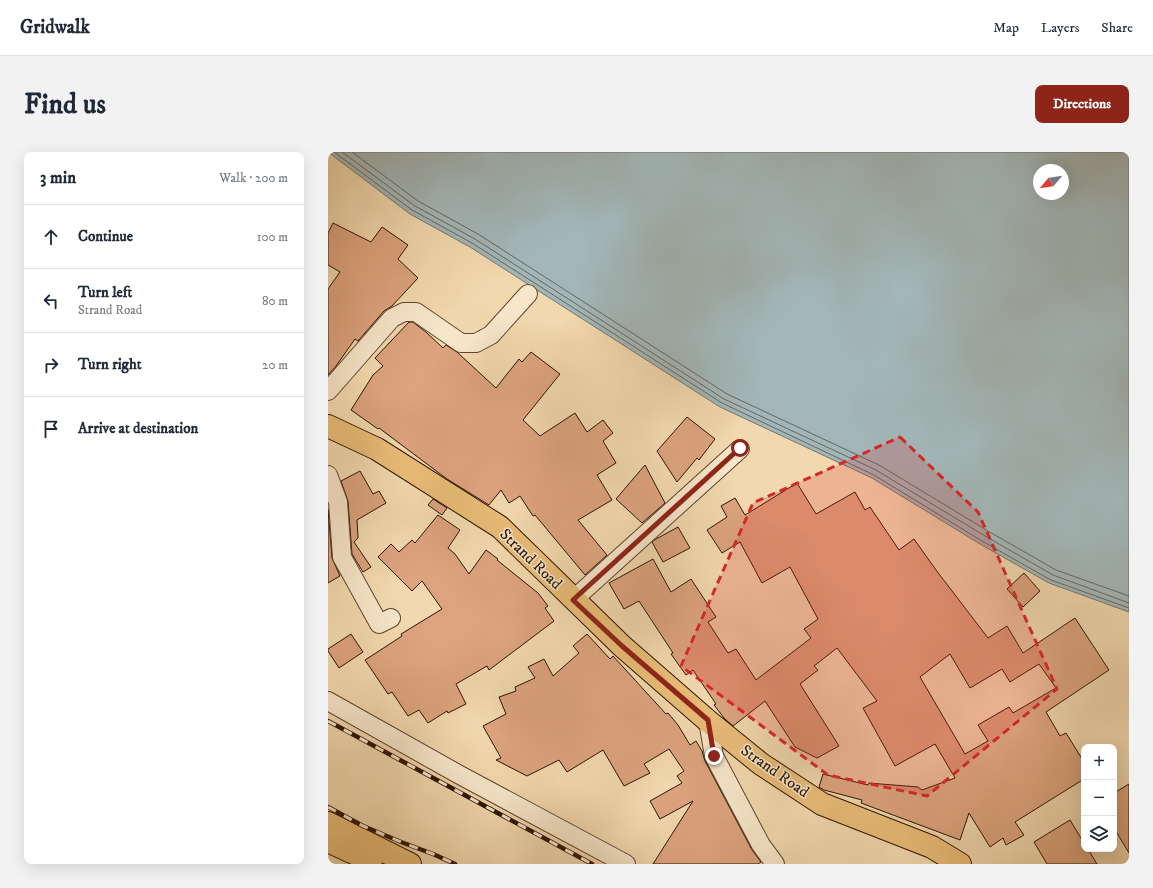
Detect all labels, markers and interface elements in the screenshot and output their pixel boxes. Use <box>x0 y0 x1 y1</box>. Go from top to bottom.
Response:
text: Gridwalk <box>20 16 90 39</box>
text: Map <box>993 19 1019 37</box>
text: Layers <box>1041 19 1079 37</box>
text: Share <box>1101 19 1133 37</box>
button: Directions <box>1035 85 1129 123</box>
text: Find us <box>24 87 106 122</box>
north arrow <box>1033 164 1069 200</box>
text: 3 min <box>40 167 76 189</box>
text: Walk · 200 m <box>219 170 288 186</box>
icon: ahead <box>40 226 62 248</box>
text: Continue <box>78 227 133 246</box>
text: 100 m <box>257 229 288 245</box>
text: Turn left <box>78 283 132 302</box>
icon: left <box>40 290 62 312</box>
text: 80 m <box>262 293 288 309</box>
text: Strand Road <box>78 302 142 318</box>
icon: right <box>40 354 62 376</box>
text: Turn right <box>78 355 141 374</box>
text: 20 m <box>262 357 288 373</box>
icon: arrive <box>40 418 62 440</box>
text: Arrive at destination <box>78 419 198 438</box>
route start <box>731 439 749 457</box>
street label: Strand Road <box>496 524 566 594</box>
street label: Strand Road <box>737 740 813 802</box>
map controls <box>1081 744 1117 852</box>
button: + <box>1081 744 1117 780</box>
route end <box>705 747 723 765</box>
button: − <box>1081 780 1117 816</box>
button: layers <box>1081 816 1117 852</box>

